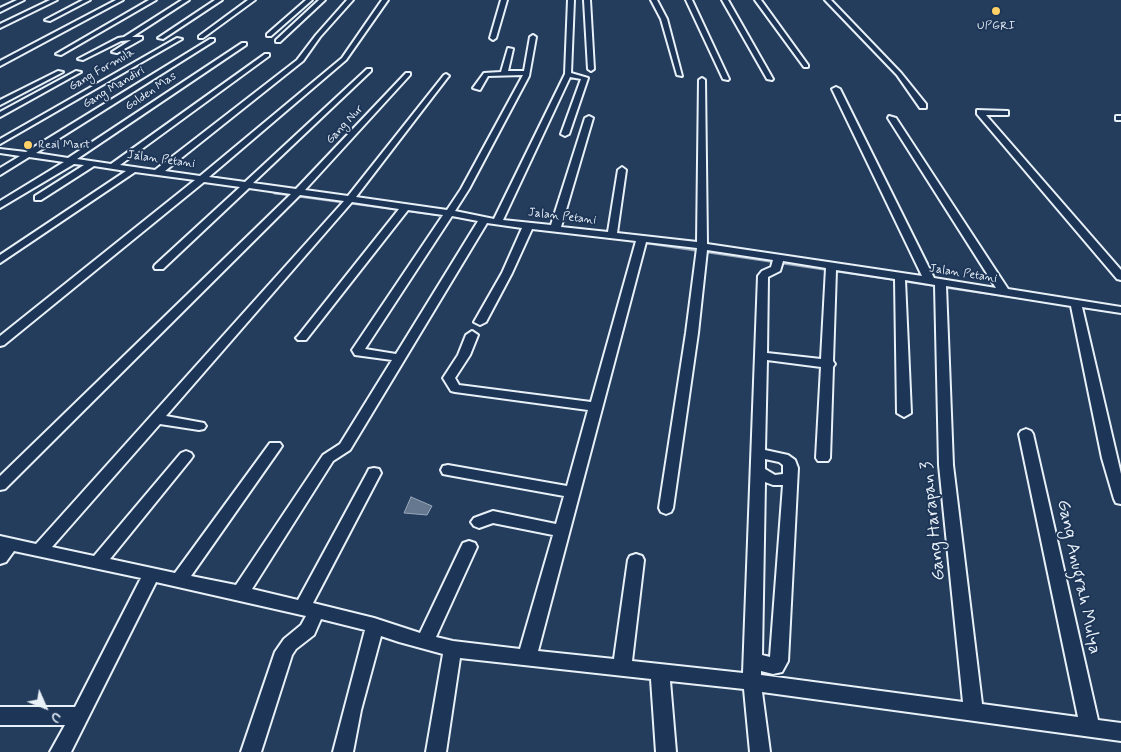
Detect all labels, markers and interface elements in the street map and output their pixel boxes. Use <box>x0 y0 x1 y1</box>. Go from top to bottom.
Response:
marker: UPGRI <box>990 5 1002 17</box>
place label: UPGRI <box>977 19 1015 33</box>
street label: Gang Formula <box>67 45 137 95</box>
street label: Gang Mandiri <box>80 64 148 112</box>
street label: Golden Mas <box>123 70 179 114</box>
street label: Gang Nur <box>323 102 367 148</box>
place label: Real Mart <box>38 138 90 152</box>
marker: Real Mart <box>22 139 34 151</box>
street label: Jalan Petani <box>126 148 196 172</box>
street label: Jalan Petani <box>527 206 597 228</box>
street label: Jalan Petani <box>928 262 998 286</box>
street label: Gang Harapan 3 <box>917 460 951 582</box>
street label: Gang Anugrah Mulya <box>1051 498 1105 656</box>
north arrow <box>20 682 70 732</box>
text: U <box>46 708 65 727</box>

